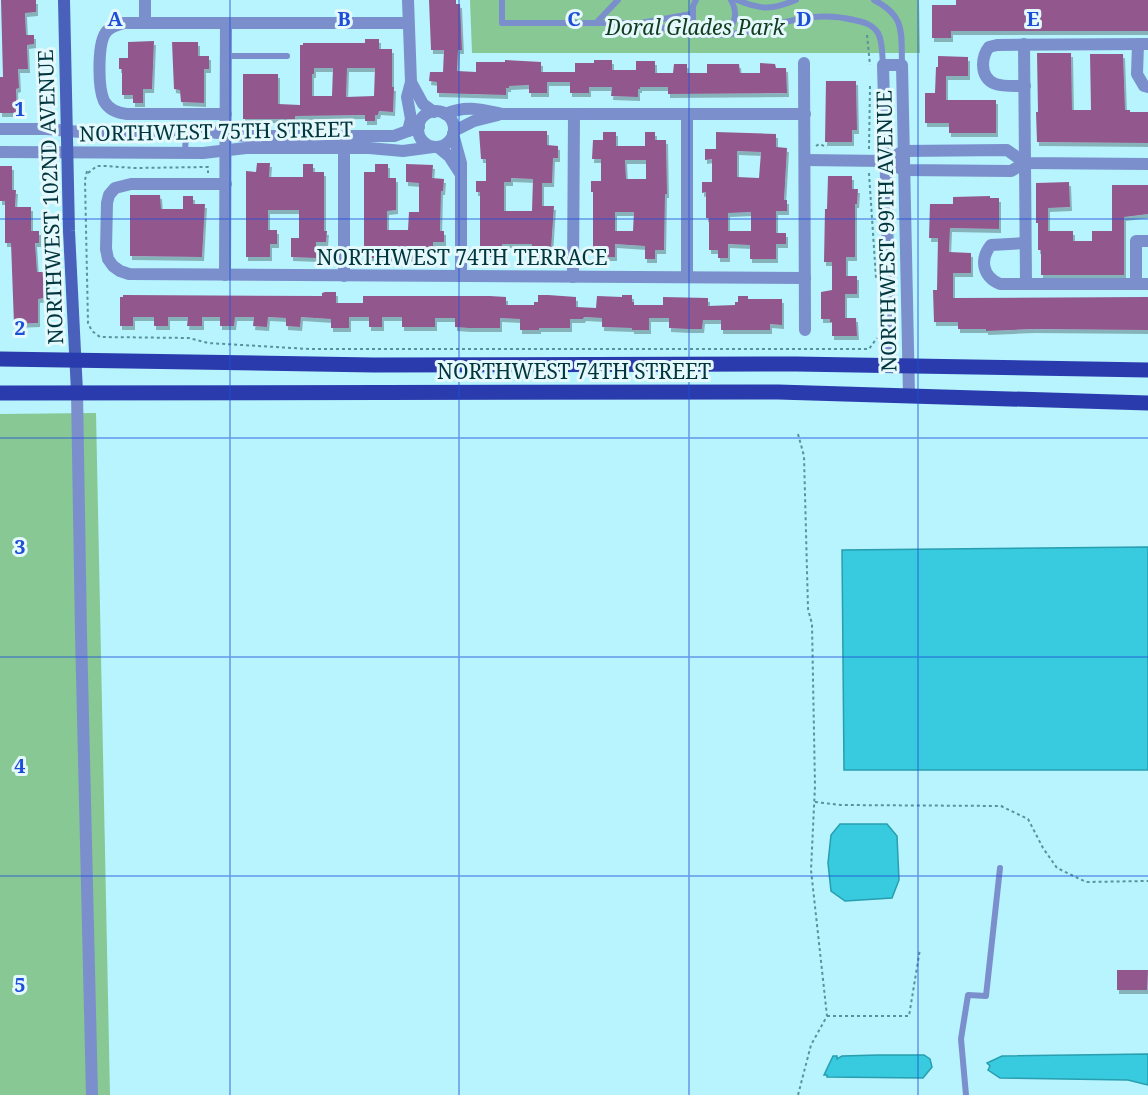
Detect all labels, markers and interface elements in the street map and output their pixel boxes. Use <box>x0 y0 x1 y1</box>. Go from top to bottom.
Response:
text: A <box>107 5 123 32</box>
text: B <box>337 5 351 32</box>
text: C <box>567 5 581 32</box>
text: D <box>796 5 812 32</box>
text: E <box>1026 5 1040 32</box>
park label: Doral Glades Park <box>605 13 785 41</box>
street label: NORTHWEST 102ND AVENUE <box>31 49 69 345</box>
street label: NORTHWEST 99TH AVENUE <box>870 90 902 372</box>
text: 1 <box>14 95 26 122</box>
street label: NORTHWEST 75TH STREET <box>79 115 353 147</box>
street label: NORTHWEST 74TH TERRACE <box>316 243 608 271</box>
text: 2 <box>14 314 26 341</box>
street label: NORTHWEST 74TH STREET <box>437 357 711 385</box>
text: 3 <box>14 533 26 560</box>
text: 4 <box>14 752 26 779</box>
text: 5 <box>14 971 26 998</box>

